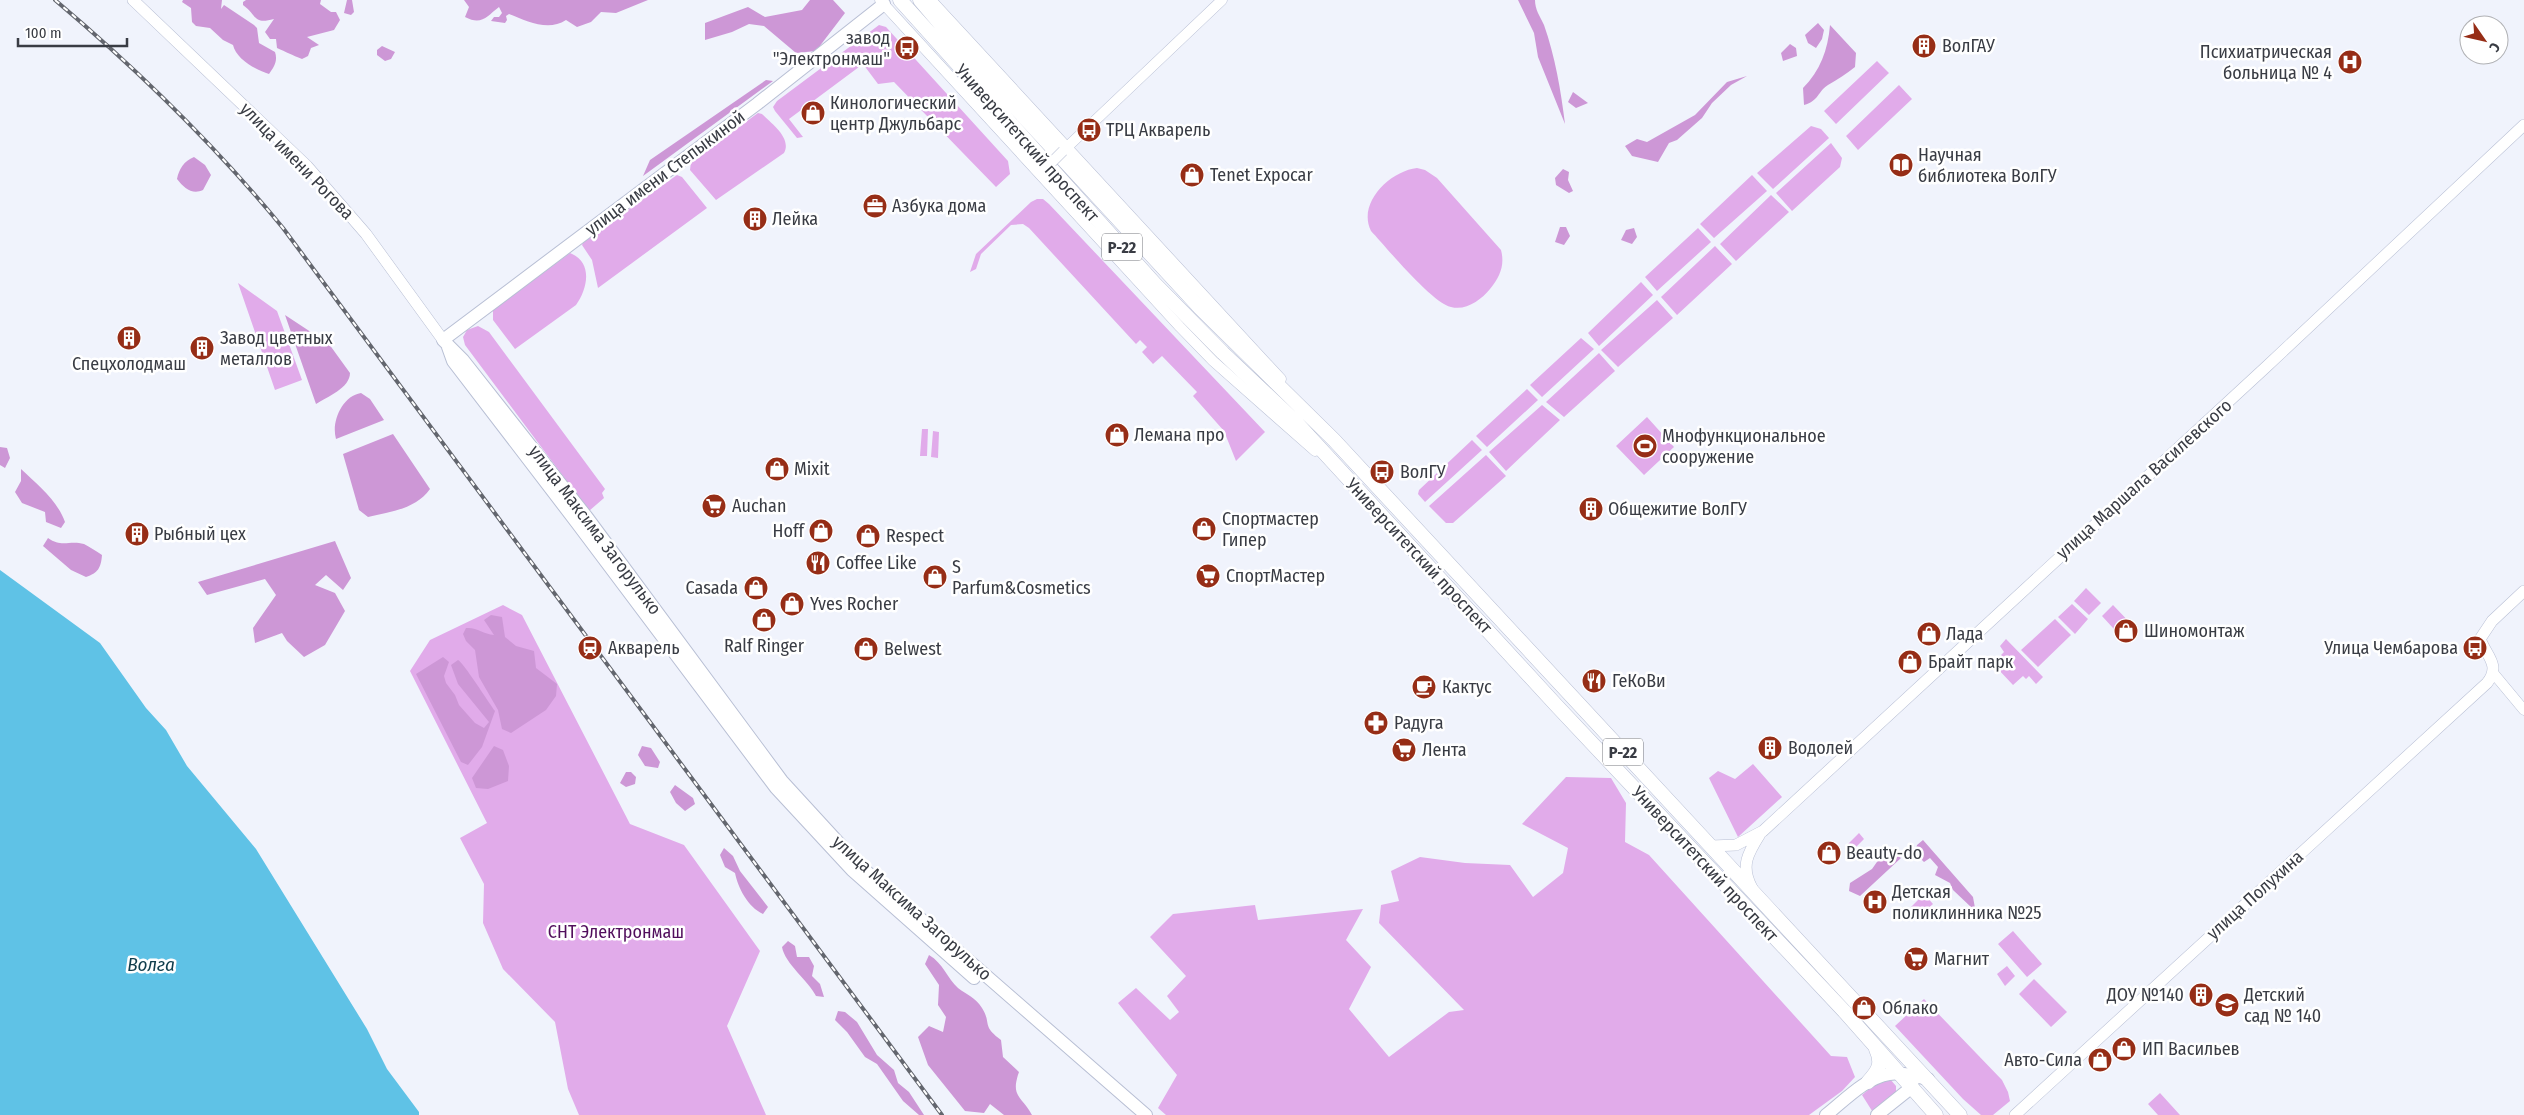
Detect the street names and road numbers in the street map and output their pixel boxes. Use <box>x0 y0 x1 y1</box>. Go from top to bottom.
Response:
street label: Университетский проспект <box>950 59 1104 227</box>
street label: улица имени Рогова <box>235 98 359 224</box>
street label: улица имени Степыкиной <box>581 106 749 240</box>
road number: Р-22 <box>1102 233 1142 260</box>
street label: улица Маршала Василевского <box>2052 394 2236 564</box>
street label: улица Максима Загорулько <box>524 441 666 619</box>
street label: Университетский проспект <box>1340 473 1497 639</box>
road number: Р-22 <box>1603 739 1643 766</box>
street label: Университетский проспект <box>1626 781 1783 947</box>
street label: улица Максима Загорулько <box>828 831 996 985</box>
street label: улица Полухина <box>2202 846 2308 944</box>

